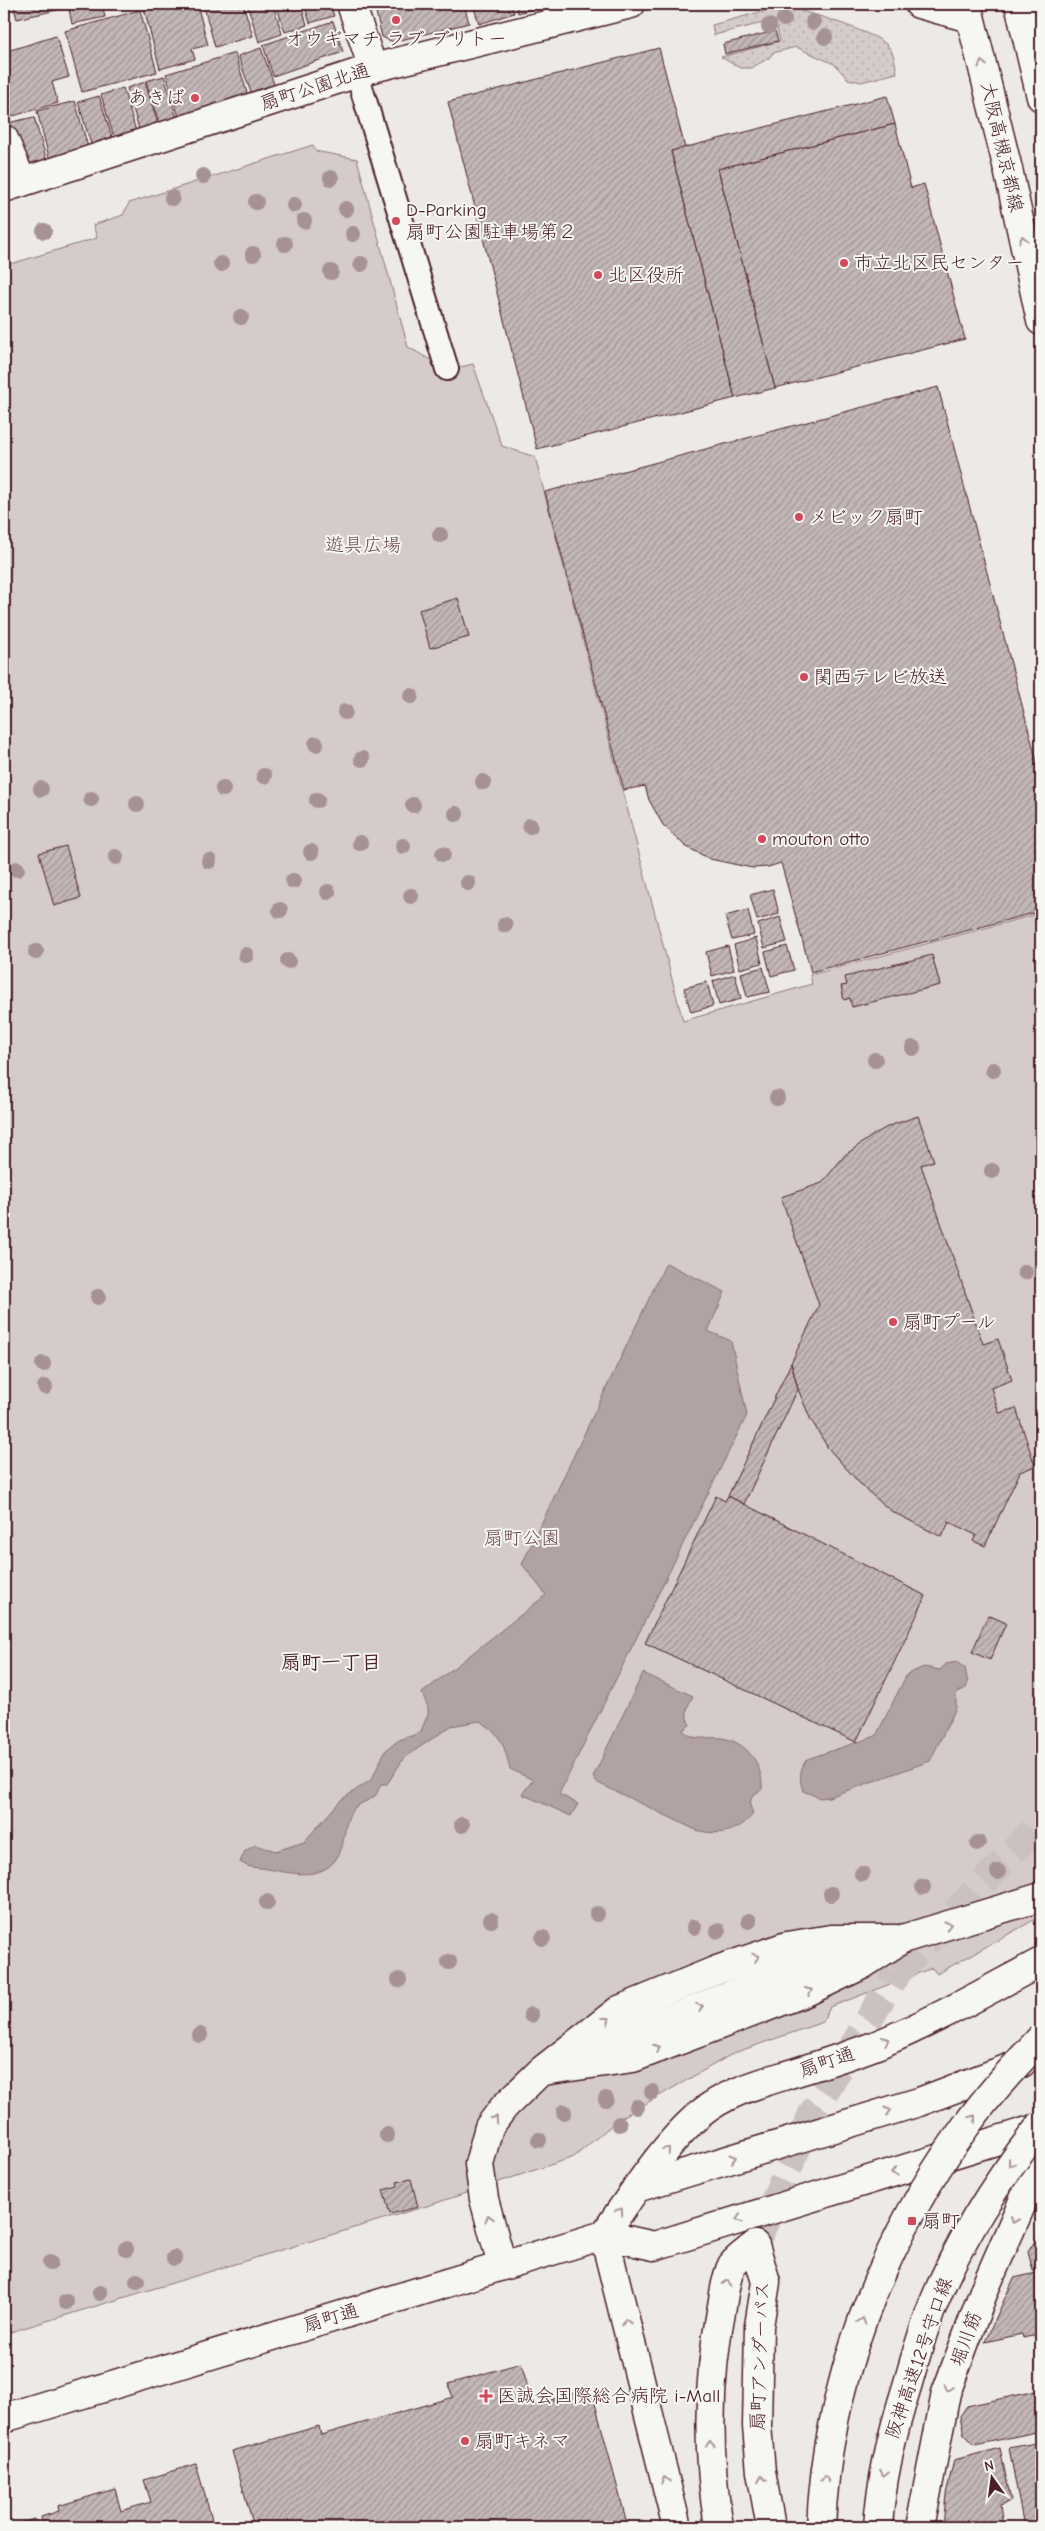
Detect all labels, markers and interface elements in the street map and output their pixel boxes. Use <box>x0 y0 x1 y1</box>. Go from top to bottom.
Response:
marker: オウギマチ ラブ ブリトー <box>390 14 402 26</box>
place label: オウギマチ ラブ ブリトー <box>285 28 507 50</box>
street label: 扇町公園北通 <box>257 59 373 115</box>
one-way arrow <box>977 60 988 69</box>
street label: 大阪高槻京都線 <box>976 80 1028 214</box>
place label: あきば <box>128 87 185 109</box>
marker: あきば <box>189 92 201 104</box>
place label: D-Parking 扇町公園駐車場第２ <box>406 199 577 243</box>
marker: D-Parking 扇町公園駐車場第２ <box>390 215 402 227</box>
one-way arrow <box>1018 235 1029 244</box>
place label: 市立北区民センター <box>854 252 1024 274</box>
marker: 市立北区民センター <box>838 257 850 269</box>
place label: 北区役所 <box>608 264 684 286</box>
marker: 北区役所 <box>592 269 604 281</box>
place label: メビック扇町 <box>809 506 923 528</box>
marker: メビック扇町 <box>793 511 805 523</box>
park label: 遊具広場 <box>325 534 401 556</box>
place label: 関西テレビ放送 <box>814 666 947 688</box>
marker: 関西テレビ放送 <box>798 671 810 683</box>
place label: mouton otto <box>772 828 870 850</box>
marker: mouton otto <box>756 833 768 845</box>
place label: 扇町プール <box>903 1311 996 1333</box>
marker: 扇町プール <box>887 1316 899 1328</box>
park label: 扇町公園 <box>484 1527 560 1549</box>
district label: 扇町一丁目 <box>281 1651 381 1674</box>
one-way arrow <box>944 1921 952 1931</box>
one-way arrow <box>752 1953 760 1963</box>
one-way arrow <box>804 1986 813 1997</box>
one-way arrow <box>695 2002 704 2013</box>
one-way arrow <box>601 2017 610 2025</box>
one-way arrow <box>881 2036 890 2047</box>
street label: 扇町通 <box>796 2042 858 2082</box>
one-way arrow <box>652 2044 661 2055</box>
one-way arrow <box>884 2107 892 2117</box>
one-way arrow <box>967 2114 976 2123</box>
one-way arrow <box>489 2115 498 2124</box>
one-way arrow <box>661 2147 670 2156</box>
one-way arrow <box>728 2154 737 2164</box>
one-way arrow <box>1008 2157 1017 2167</box>
one-way arrow <box>890 2166 899 2176</box>
one-way arrow <box>614 2208 623 2217</box>
place label: 扇町 <box>922 2210 960 2232</box>
one-way arrow <box>484 2214 495 2223</box>
one-way arrow <box>735 2214 743 2224</box>
marker: 扇町 <box>906 2215 918 2227</box>
one-way arrow <box>1010 2215 1021 2224</box>
street label: 阪神高速12号守口線 <box>881 2274 957 2442</box>
one-way arrow <box>721 2279 732 2288</box>
street label: 扇町アンダーパス <box>746 2281 774 2431</box>
street label: 扇町通 <box>301 2299 361 2337</box>
street label: 堀川筋 <box>946 2308 986 2370</box>
one-way arrow <box>856 2317 866 2325</box>
one-way arrow <box>621 2318 632 2327</box>
one-way arrow <box>944 2383 954 2391</box>
place label: 医誠会国際総合病院 i-Mall <box>497 2385 720 2407</box>
marker: 医誠会国際総合病院 i-Mall <box>479 2389 493 2403</box>
place label: 扇町キネマ <box>475 2430 570 2452</box>
marker: 扇町キネマ <box>459 2435 471 2447</box>
one-way arrow <box>705 2440 715 2448</box>
north arrow <box>968 2454 1018 2504</box>
text: N <box>982 2457 995 2475</box>
one-way arrow <box>880 2469 890 2478</box>
one-way arrow <box>819 2474 830 2482</box>
one-way arrow <box>660 2475 671 2484</box>
one-way arrow <box>758 2475 768 2484</box>

